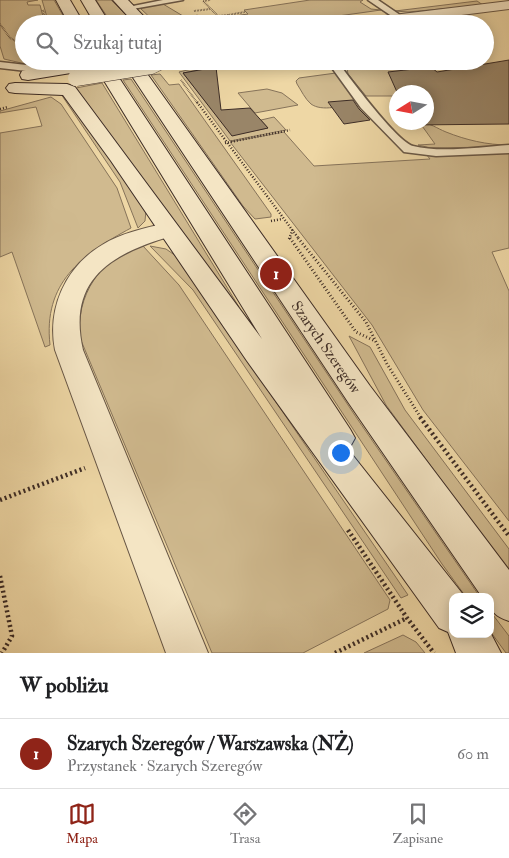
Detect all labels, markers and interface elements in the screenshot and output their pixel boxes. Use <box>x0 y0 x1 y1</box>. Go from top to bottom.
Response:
search box <box>15 15 494 70</box>
icon: search <box>33 29 61 57</box>
text: Szukaj tutaj <box>73 31 162 55</box>
north arrow <box>389 85 434 130</box>
pin: 1 <box>260 255 292 293</box>
street label: Szarych Szeregów <box>287 297 365 398</box>
your location <box>328 440 354 466</box>
map controls <box>449 593 494 638</box>
button: layers <box>449 593 494 638</box>
text: W pobliżu <box>20 672 109 699</box>
text: Szarych Szeregów / Warszawska (NŻ) <box>67 732 354 756</box>
text: 1 <box>33 744 39 764</box>
text: 60 m <box>457 744 489 764</box>
text: Przystanek · Szarych Szeregów <box>67 756 262 776</box>
tab: Mapa <box>66 800 98 847</box>
tab: Trasa <box>230 800 260 847</box>
tab: Zapisane <box>392 800 443 847</box>

